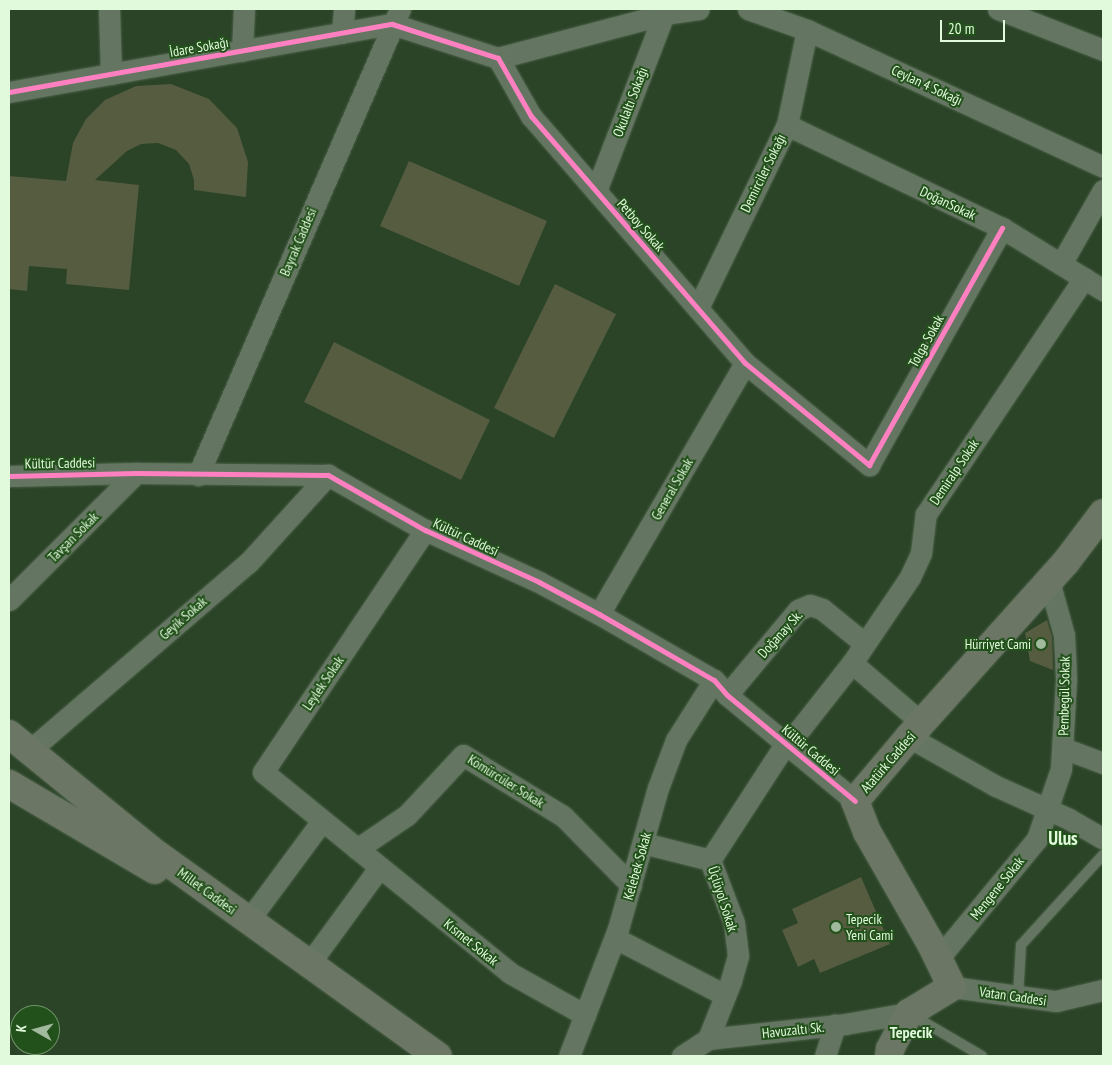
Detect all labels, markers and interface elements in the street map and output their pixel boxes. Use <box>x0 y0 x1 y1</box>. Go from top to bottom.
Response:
scale bar <box>942 10 1007 42</box>
text: 20 m <box>948 19 974 38</box>
street label: İdare Sokağı <box>168 34 230 60</box>
street label: Ceylan 4 Sokağı <box>889 61 965 109</box>
street label: Okulaltı Sokağı <box>609 65 651 139</box>
street label: Demirciler Sokağı <box>737 131 789 215</box>
street label: DoğanSokak <box>917 183 979 223</box>
street label: Petboy Sokak <box>614 195 668 255</box>
street label: Bayrak Caddesi <box>276 205 320 279</box>
street label: Tolga Sokak <box>905 312 947 370</box>
street label: Demiralp Sokak <box>926 436 982 508</box>
street label: Kültür Caddesi <box>25 454 95 472</box>
street label: General Sokak <box>648 455 696 523</box>
street label: Tavşan Sokak <box>44 508 102 566</box>
street label: Kültür Caddesi <box>431 514 501 560</box>
street label: Geyik Sokak <box>156 593 210 643</box>
street label: Doğanay Sk. <box>754 606 806 662</box>
place label: Hürriyet Cami <box>965 636 1031 652</box>
marker: Hürriyet Cami <box>1035 638 1047 650</box>
street label: Leylek Sokak <box>299 653 347 713</box>
street label: Pembegül Sokak <box>1055 656 1073 736</box>
street label: Kültür Caddesi <box>779 721 843 779</box>
street label: Atatürk Caddesi <box>857 728 919 796</box>
street label: Kömürcüler Sokak <box>465 751 547 811</box>
district label: Ulus <box>1048 828 1078 850</box>
street label: Kelebek Sokak <box>619 830 655 902</box>
street label: Mengene Sokak <box>967 853 1027 923</box>
street label: Millet Caddesi <box>174 864 240 918</box>
street label: Üçlüyol Sokak <box>705 864 741 934</box>
place label: Tepecik Yeni Cami <box>846 911 893 944</box>
street label: Kısmet Sokak <box>440 915 502 969</box>
marker: Tepecik Yeni Cami <box>830 921 842 933</box>
street label: Vatan Caddesi <box>978 983 1048 1009</box>
north arrow <box>10 1005 60 1055</box>
street label: Havuzaltı Sk. <box>761 1018 825 1042</box>
district label: Tepecik <box>890 1022 932 1042</box>
text: K <box>12 1024 30 1033</box>

